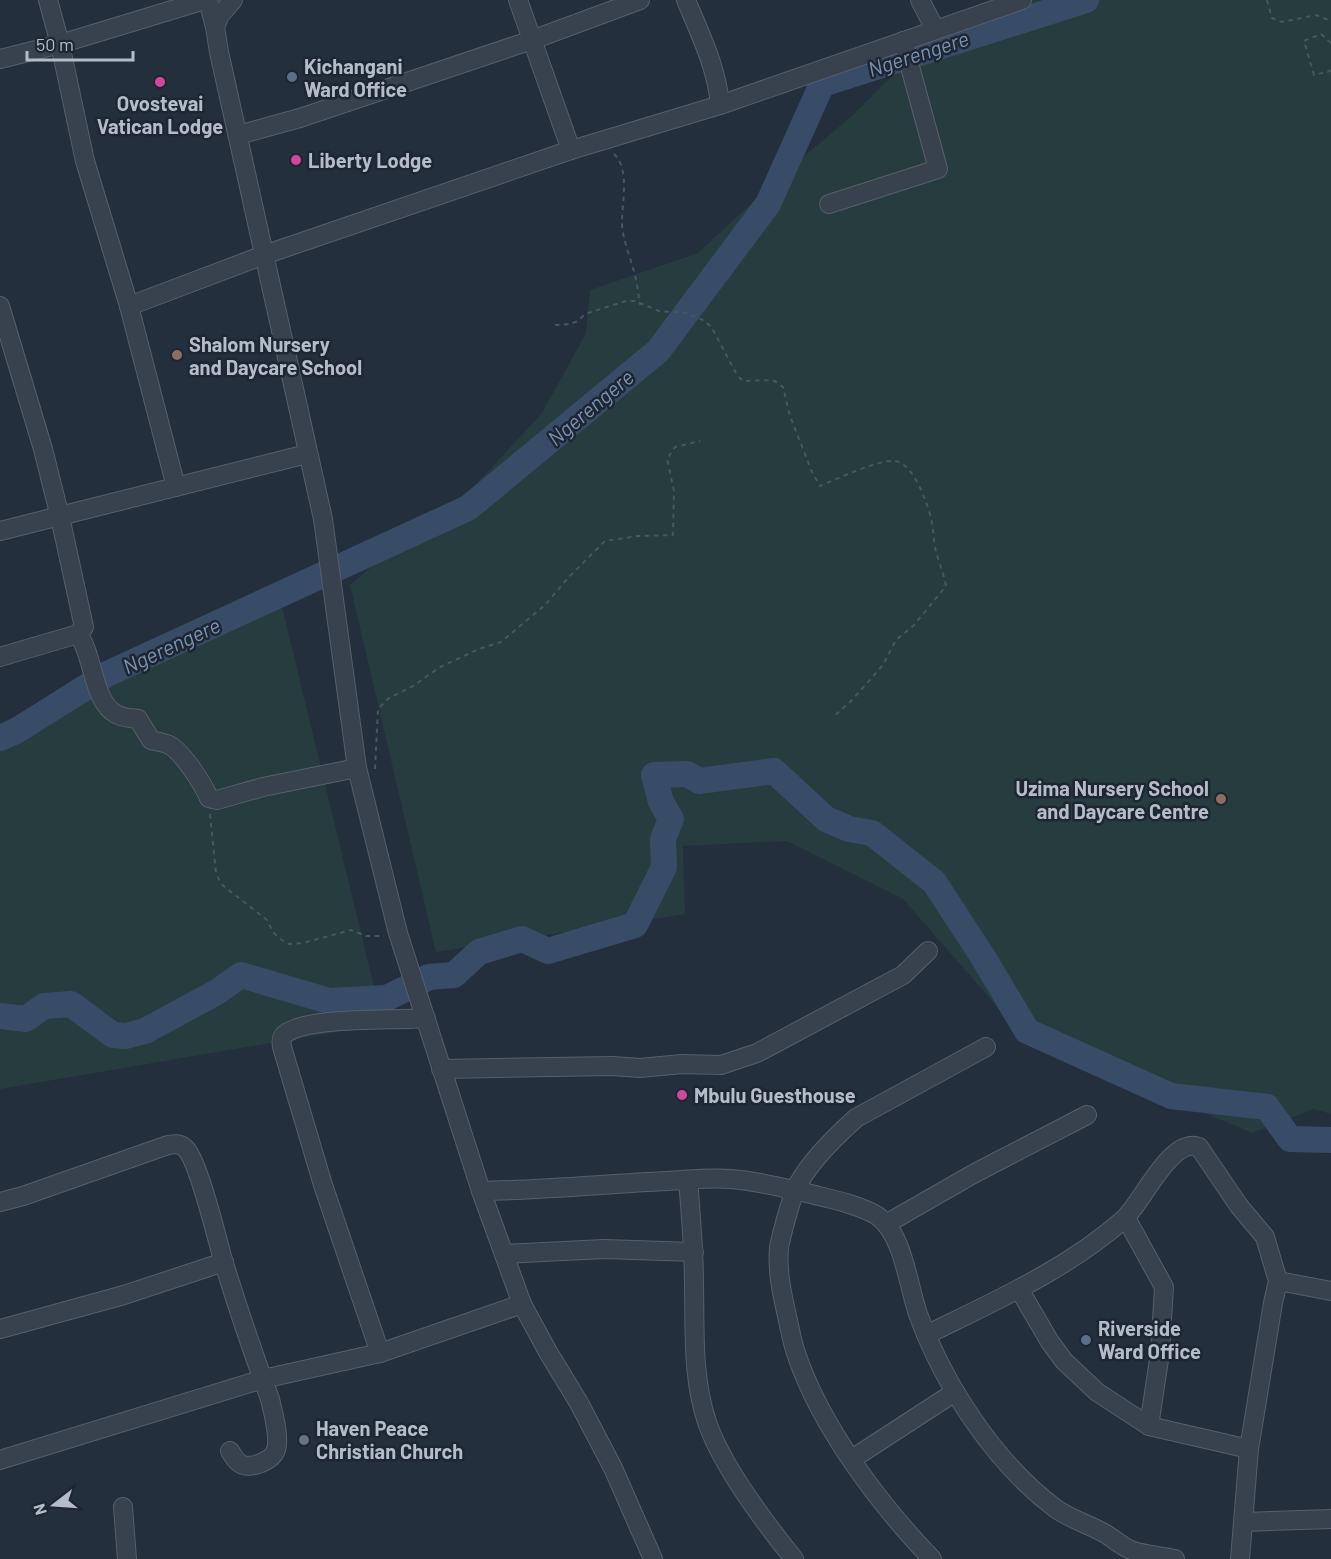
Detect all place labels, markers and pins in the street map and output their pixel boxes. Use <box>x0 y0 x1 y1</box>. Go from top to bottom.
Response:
place label: Kichangani Ward Office <box>304 54 407 101</box>
marker: Kichangani Ward Office <box>285 70 299 84</box>
marker: Ovostevai Vatican Lodge <box>153 75 167 89</box>
place label: Ovostevai Vatican Lodge <box>97 91 223 138</box>
place label: Liberty Lodge <box>308 148 432 172</box>
marker: Liberty Lodge <box>289 153 303 167</box>
place label: Shalom Nursery and Daycare School <box>189 332 362 379</box>
marker: Shalom Nursery and Daycare School <box>170 348 184 362</box>
place label: Uzima Nursery School and Daycare Centre <box>1016 776 1209 823</box>
marker: Uzima Nursery School and Daycare Centre <box>1214 792 1228 806</box>
place label: Mbulu Guesthouse <box>694 1083 856 1107</box>
marker: Mbulu Guesthouse <box>675 1088 689 1102</box>
place label: Riverside Ward Office <box>1098 1316 1201 1363</box>
marker: Riverside Ward Office <box>1079 1333 1093 1347</box>
place label: Haven Peace Christian Church <box>316 1416 463 1463</box>
marker: Haven Peace Christian Church <box>297 1433 311 1447</box>

